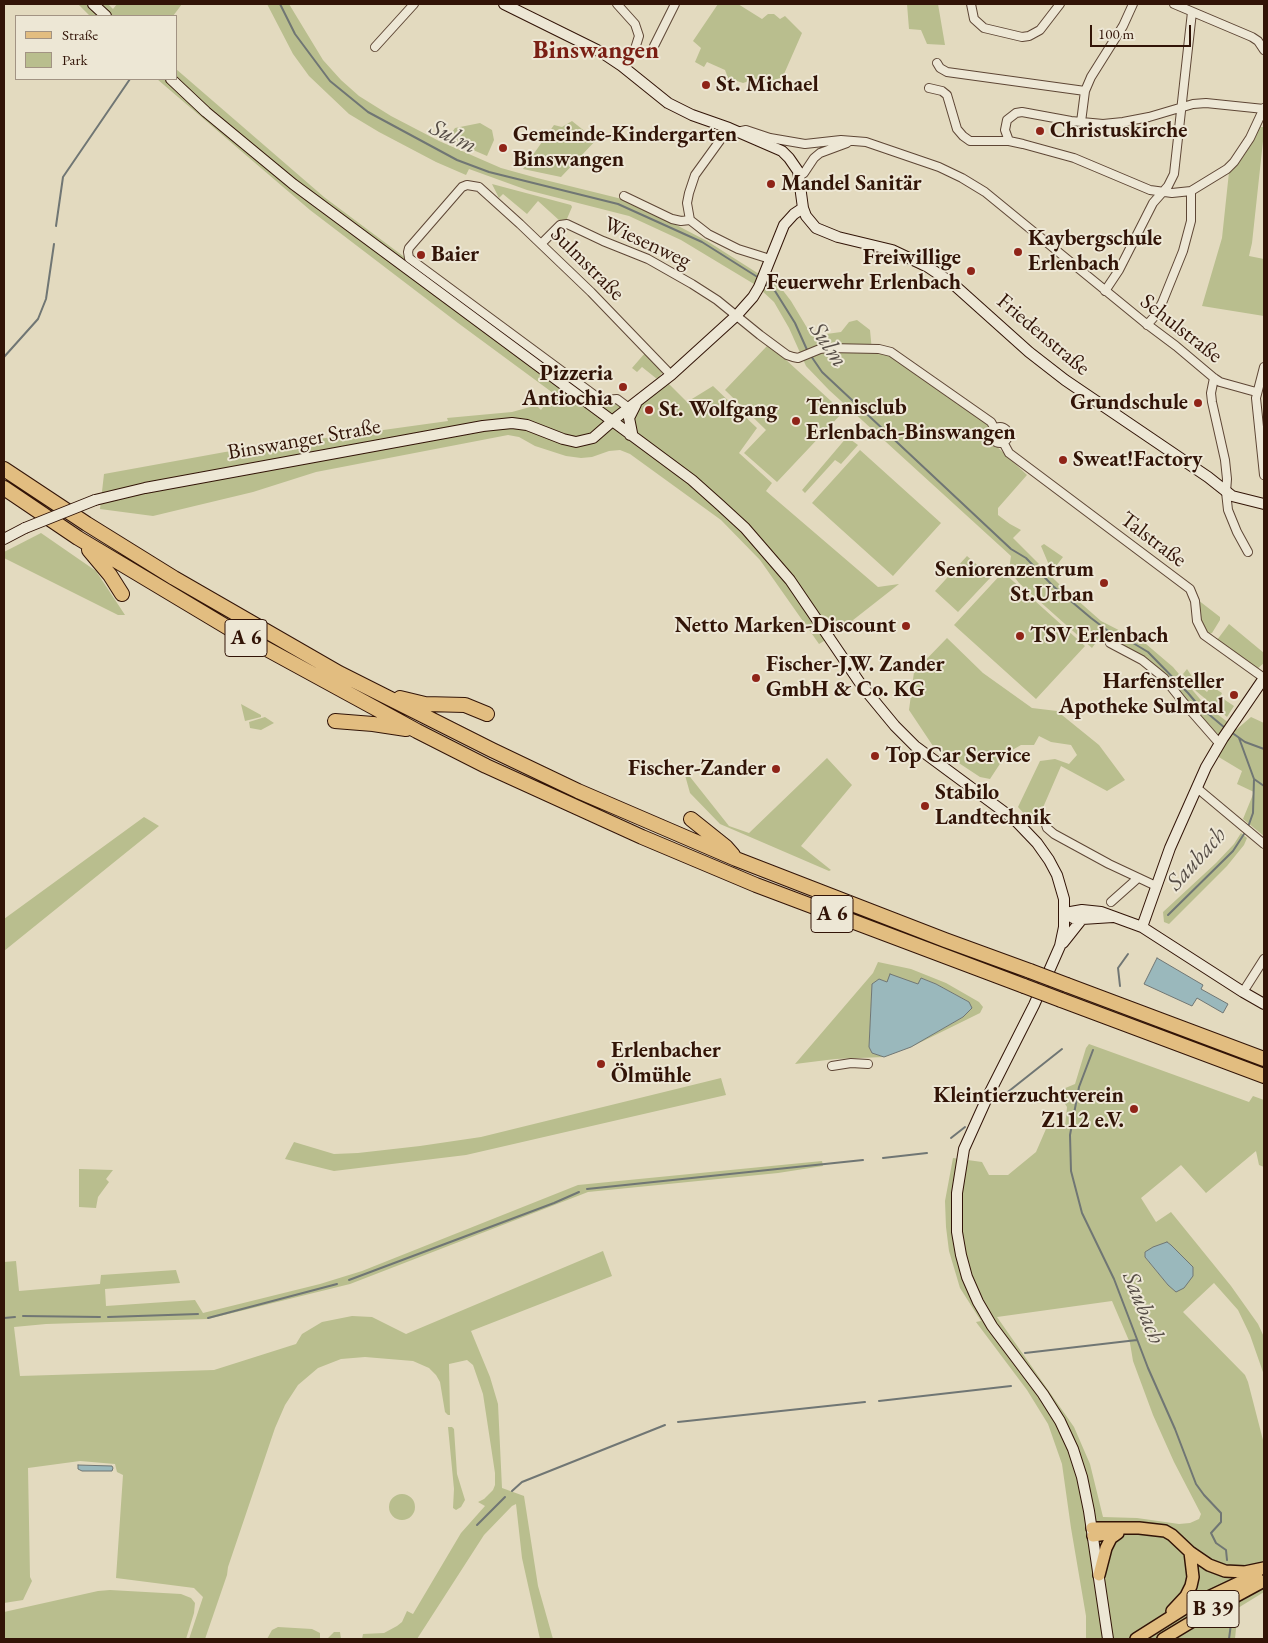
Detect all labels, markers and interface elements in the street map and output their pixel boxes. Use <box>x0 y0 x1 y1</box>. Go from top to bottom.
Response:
legend <box>15 15 178 80</box>
scale bar <box>1093 15 1194 47</box>
text: 100 m <box>1098 24 1134 43</box>
text: Straße <box>62 25 98 44</box>
district label: Binswangen <box>533 36 659 66</box>
text: Park <box>62 50 88 69</box>
place label: St. Michael <box>716 72 819 98</box>
marker: St. Michael <box>700 79 712 91</box>
water label: Sulm <box>425 113 481 161</box>
place label: Christuskirche <box>1050 118 1187 144</box>
place label: Gemeinde-Kindergarten Binswangen <box>513 122 737 174</box>
marker: Christuskirche <box>1034 125 1046 137</box>
marker: Gemeinde-Kindergarten Binswangen <box>497 142 509 154</box>
place label: Mandel Sanitär <box>781 171 922 197</box>
marker: Mandel Sanitär <box>765 178 777 190</box>
street label: Wiesenweg <box>599 211 695 275</box>
street label: Sulmstraße <box>544 221 630 307</box>
place label: Kaybergschule Erlenbach <box>1028 226 1162 278</box>
place label: Baier <box>431 242 479 268</box>
place label: Freiwillige Feuerwehr Erlenbach <box>766 245 961 296</box>
marker: Kaybergschule Erlenbach <box>1012 246 1024 258</box>
marker: Baier <box>415 249 427 261</box>
marker: Freiwillige Feuerwehr Erlenbach <box>965 265 977 277</box>
street label: Friedenstraße <box>991 288 1095 382</box>
street label: Schulstraße <box>1135 289 1227 369</box>
water label: Sulm <box>802 317 854 373</box>
place label: Pizzeria Antiochia <box>522 361 613 412</box>
marker: Pizzeria Antiochia <box>617 381 629 393</box>
place label: Grundschule <box>1070 390 1188 416</box>
place label: Tennisclub Erlenbach-Binswangen <box>806 395 1016 446</box>
place label: St. Wolfgang <box>659 397 777 423</box>
marker: Grundschule <box>1192 397 1204 409</box>
marker: St. Wolfgang <box>643 404 655 416</box>
street label: Binswanger Straße <box>225 414 383 466</box>
marker: Tennisclub Erlenbach-Binswangen <box>790 415 802 427</box>
place label: Sweat!Factory <box>1073 447 1203 473</box>
marker: Sweat!Factory <box>1057 454 1069 466</box>
street label: Talstraße <box>1115 506 1191 574</box>
place label: Seniorenzentrum St.Urban <box>935 557 1094 608</box>
marker: Seniorenzentrum St.Urban <box>1098 577 1110 589</box>
place label: Netto Marken-Discount <box>674 613 896 639</box>
road number: A 6 <box>225 620 267 656</box>
marker: Netto Marken-Discount <box>900 620 912 632</box>
place label: TSV Erlenbach <box>1030 623 1169 649</box>
marker: TSV Erlenbach <box>1014 630 1026 642</box>
place label: Fischer-J.W. Zander GmbH & Co. KG <box>766 652 945 704</box>
place label: Harfensteller Apotheke Sulmtal <box>1059 669 1224 720</box>
marker: Fischer-J.W. Zander GmbH & Co. KG <box>750 672 762 684</box>
marker: Harfensteller Apotheke Sulmtal <box>1228 689 1240 701</box>
place label: Top Car Service <box>885 743 1031 769</box>
marker: Top Car Service <box>869 750 881 762</box>
place label: Fischer-Zander <box>628 756 766 782</box>
marker: Fischer-Zander <box>770 763 782 775</box>
place label: Stabilo Landtechnik <box>935 780 1051 831</box>
marker: Stabilo Landtechnik <box>919 800 931 812</box>
water label: Saubach <box>1161 821 1233 897</box>
road number: A 6 <box>811 896 853 932</box>
place label: Erlenbacher Ölmühle <box>611 1038 721 1090</box>
marker: Erlenbacher Ölmühle <box>595 1058 607 1070</box>
place label: Kleintierzuchtverein Z112 e.V. <box>933 1083 1124 1134</box>
marker: Kleintierzuchtverein Z112 e.V. <box>1128 1103 1140 1115</box>
water label: Saubach <box>1115 1268 1171 1348</box>
road number: B 39 <box>1187 1590 1239 1628</box>

